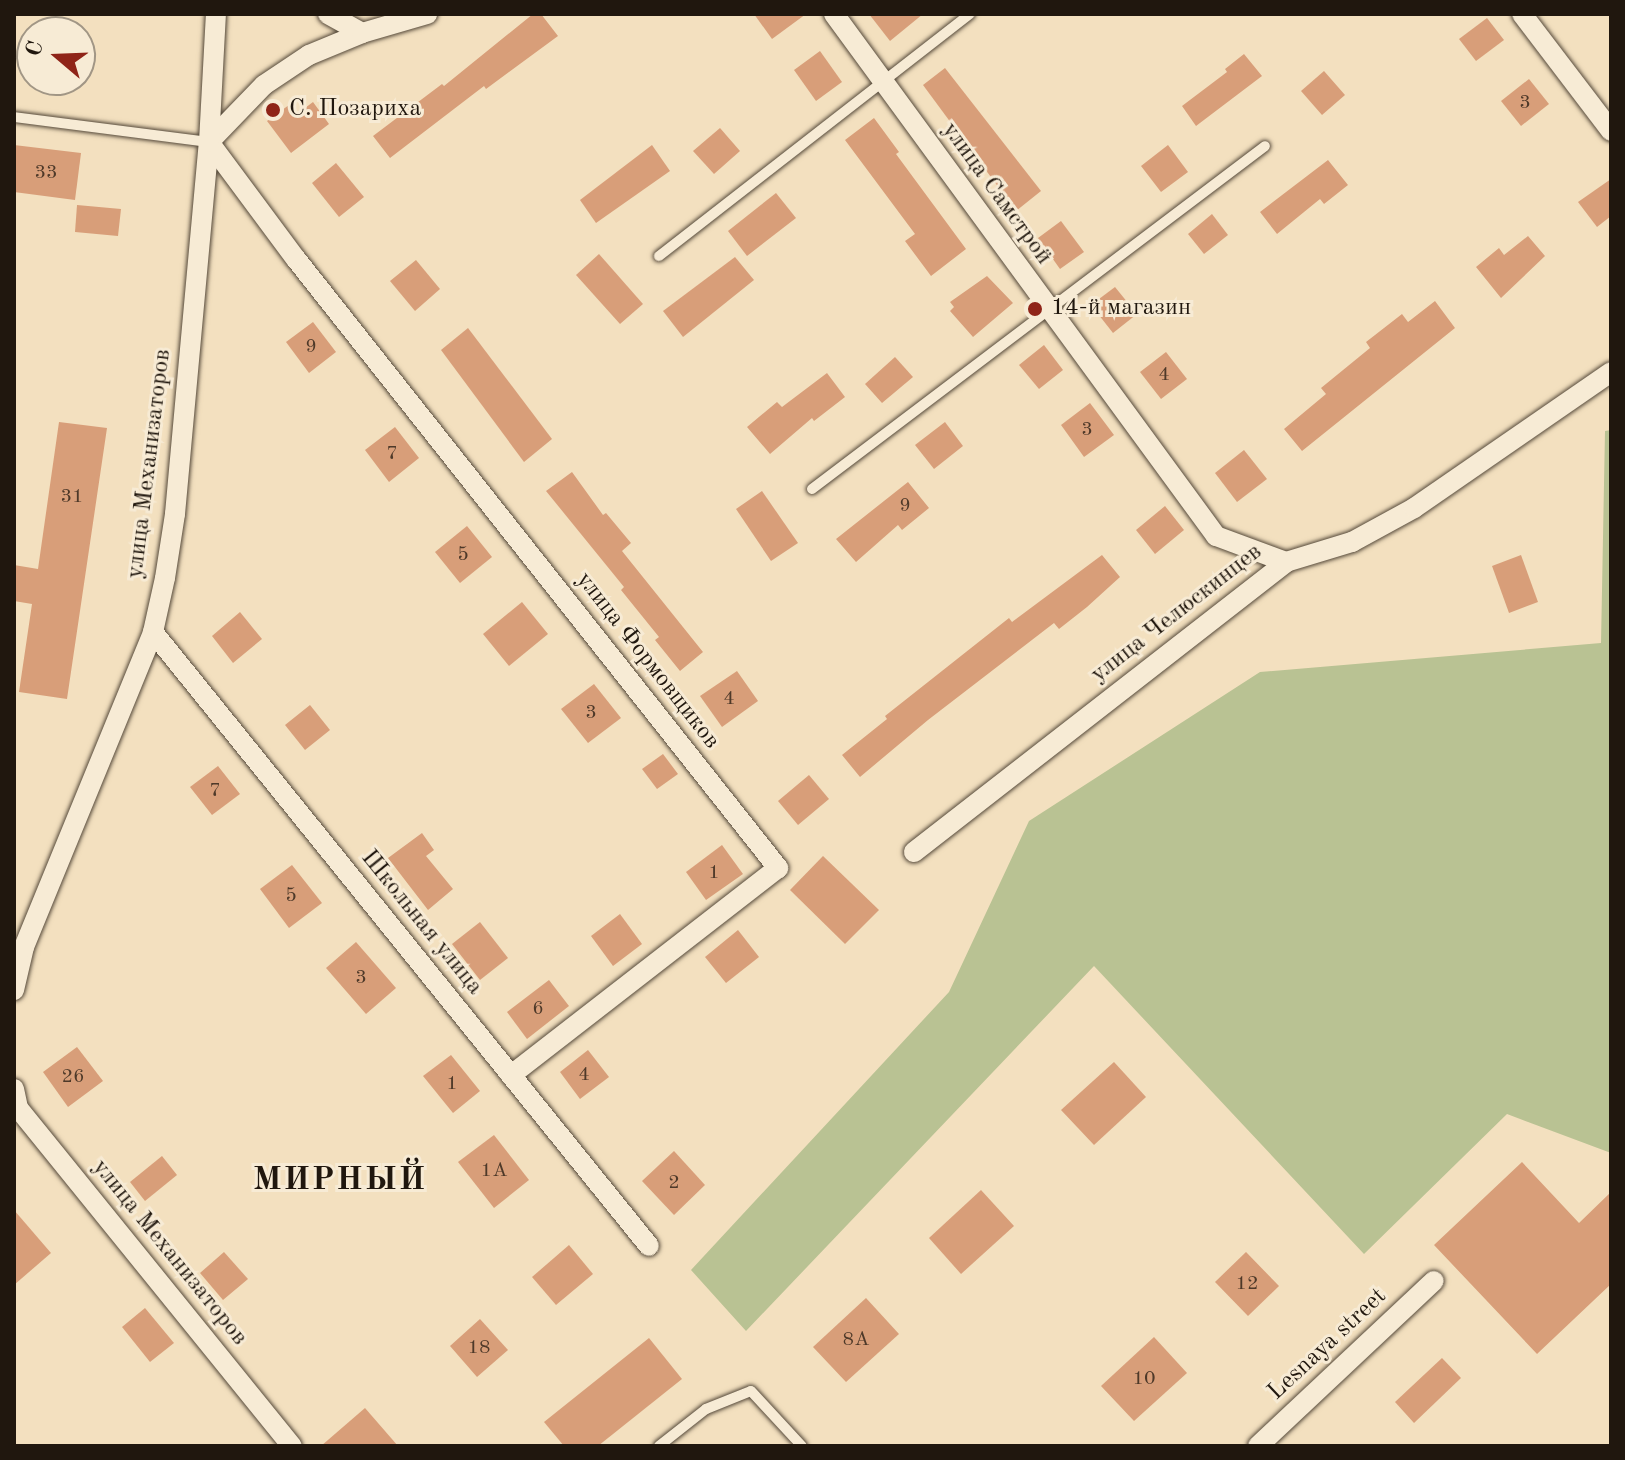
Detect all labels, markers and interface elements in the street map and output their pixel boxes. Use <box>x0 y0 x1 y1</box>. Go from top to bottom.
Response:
north arrow <box>16 16 96 96</box>
text: С <box>22 38 48 59</box>
house number: 3 <box>1519 91 1531 115</box>
place label: С. Позариха <box>289 96 421 124</box>
marker: С. Позариха <box>264 101 282 119</box>
street label: улица Самстрой <box>935 117 1057 271</box>
house number: 33 <box>34 161 58 185</box>
place label: 14-й магазин <box>1051 295 1191 323</box>
marker: 14-й магазин <box>1026 300 1044 318</box>
house number: 9 <box>305 335 317 359</box>
street label: улица Механизаторов <box>122 348 178 580</box>
house number: 4 <box>1158 363 1170 387</box>
house number: 3 <box>1081 418 1093 442</box>
house number: 7 <box>386 442 398 466</box>
house number: 31 <box>60 485 84 509</box>
house number: 9 <box>899 494 911 518</box>
street label: улица Челюскинцев <box>1086 538 1268 690</box>
house number: 5 <box>457 543 469 567</box>
street label: улица Формовщиков <box>569 567 725 755</box>
house number: 4 <box>723 687 735 711</box>
house number: 3 <box>585 701 597 725</box>
house number: 7 <box>209 779 221 803</box>
street label: Школьная улица <box>354 845 488 1001</box>
house number: 1 <box>708 861 720 885</box>
house number: 5 <box>285 884 297 908</box>
house number: 3 <box>355 966 367 990</box>
house number: 6 <box>532 997 544 1021</box>
house number: 4 <box>578 1063 590 1087</box>
house number: 26 <box>61 1065 85 1089</box>
house number: 1 <box>446 1072 458 1096</box>
street label: улица Механизаторов <box>85 1154 253 1352</box>
house number: 1А <box>481 1159 507 1183</box>
district label: МИРНЫЙ <box>253 1162 427 1200</box>
house number: 2 <box>668 1171 680 1195</box>
house number: 12 <box>1235 1272 1259 1296</box>
street label: Lesnaya street <box>1263 1283 1393 1407</box>
house number: 8А <box>843 1328 869 1352</box>
house number: 18 <box>467 1336 491 1360</box>
house number: 10 <box>1132 1367 1156 1391</box>

